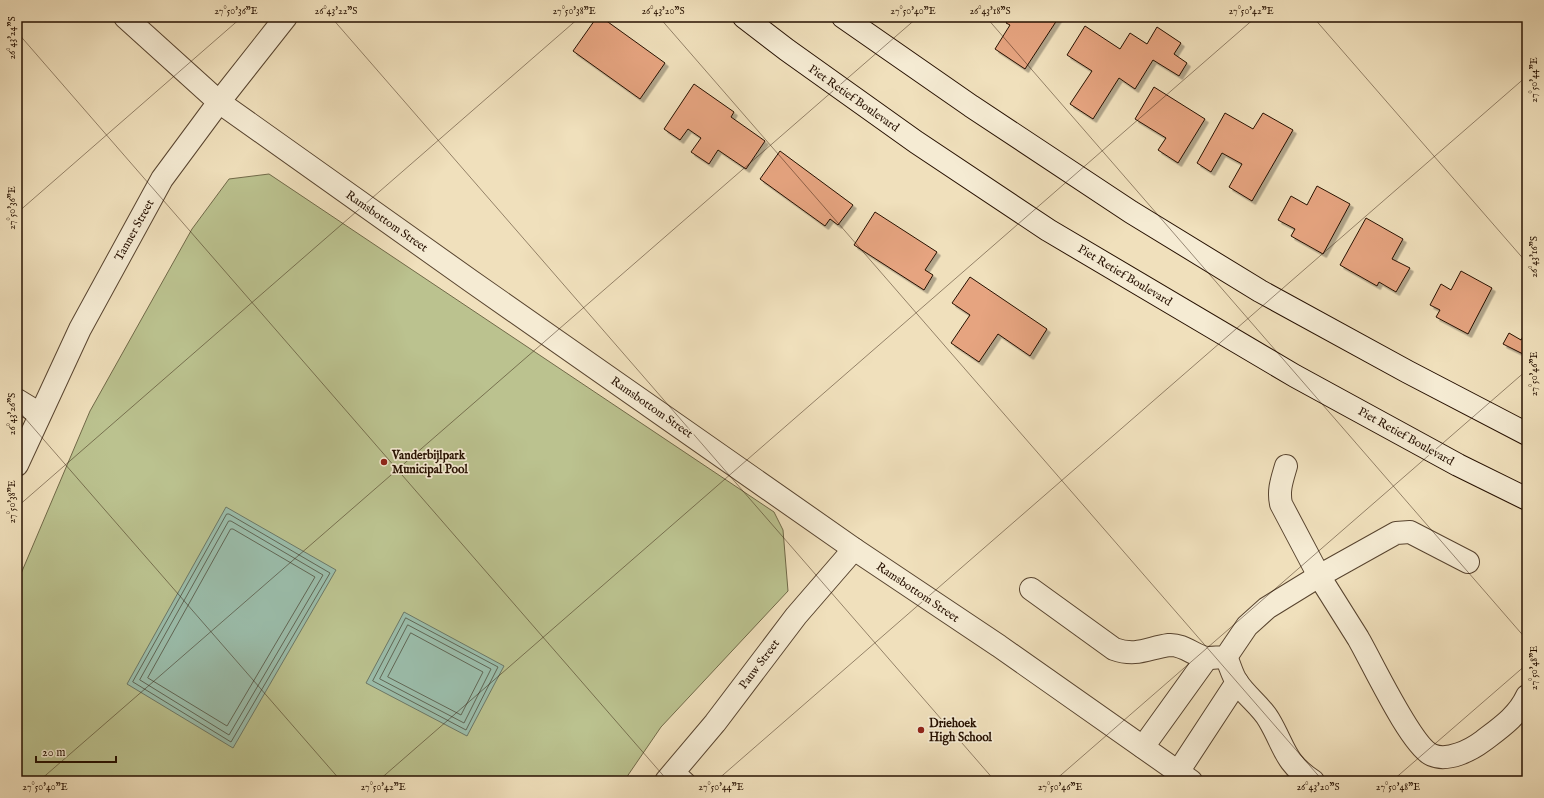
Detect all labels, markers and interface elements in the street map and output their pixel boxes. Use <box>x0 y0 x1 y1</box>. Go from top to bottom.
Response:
text: 27°50'36"E <box>214 5 258 18</box>
text: 26°43'22"S <box>315 5 357 18</box>
text: 27°50'38"E <box>552 5 596 18</box>
text: 26°43'20"S <box>641 5 685 18</box>
text: 27°50'40"E <box>890 5 936 18</box>
text: 26°43'18"S <box>969 5 1011 18</box>
text: 27°50'42"E <box>1228 5 1274 18</box>
text: 26°43'24"S <box>6 16 19 60</box>
text: 27°50'44"E <box>1528 57 1541 103</box>
street label: Piet Retief Boulevard <box>805 61 902 136</box>
text: 27°50'36"E <box>6 186 19 230</box>
street label: Ramsbottom Street <box>343 187 431 255</box>
street label: Tanner Street <box>111 197 158 264</box>
text: 26°43'16"S <box>1528 236 1541 278</box>
street label: Piet Retief Boulevard <box>1075 241 1175 310</box>
text: 27°50'46"E <box>1528 352 1541 396</box>
street label: Ramsbottom Street <box>608 373 696 441</box>
text: 26°43'26"S <box>6 393 19 435</box>
street label: Piet Retief Boulevard <box>1355 404 1457 469</box>
place label: Vanderbijlpark Municipal Pool <box>391 448 468 478</box>
marker: Vanderbijlpark Municipal Pool <box>379 457 389 467</box>
text: 27°50'38"E <box>6 480 19 524</box>
street label: Ramsbottom Street <box>873 559 962 626</box>
street label: Pauw Street <box>736 636 783 692</box>
text: 27°50'48"E <box>1528 646 1541 690</box>
place label: Driehoek High School <box>929 716 993 746</box>
marker: Driehoek High School <box>916 725 926 735</box>
scale bar <box>36 738 116 764</box>
text: 20 m <box>42 745 65 760</box>
text: 27°50'40"E <box>22 781 68 794</box>
text: 27°50'42"E <box>360 781 406 794</box>
text: 27°50'44"E <box>698 781 744 794</box>
text: 27°50'46"E <box>1038 781 1082 794</box>
text: 26°43'20"S <box>1296 781 1340 794</box>
text: 27°50'48"E <box>1376 781 1420 794</box>

